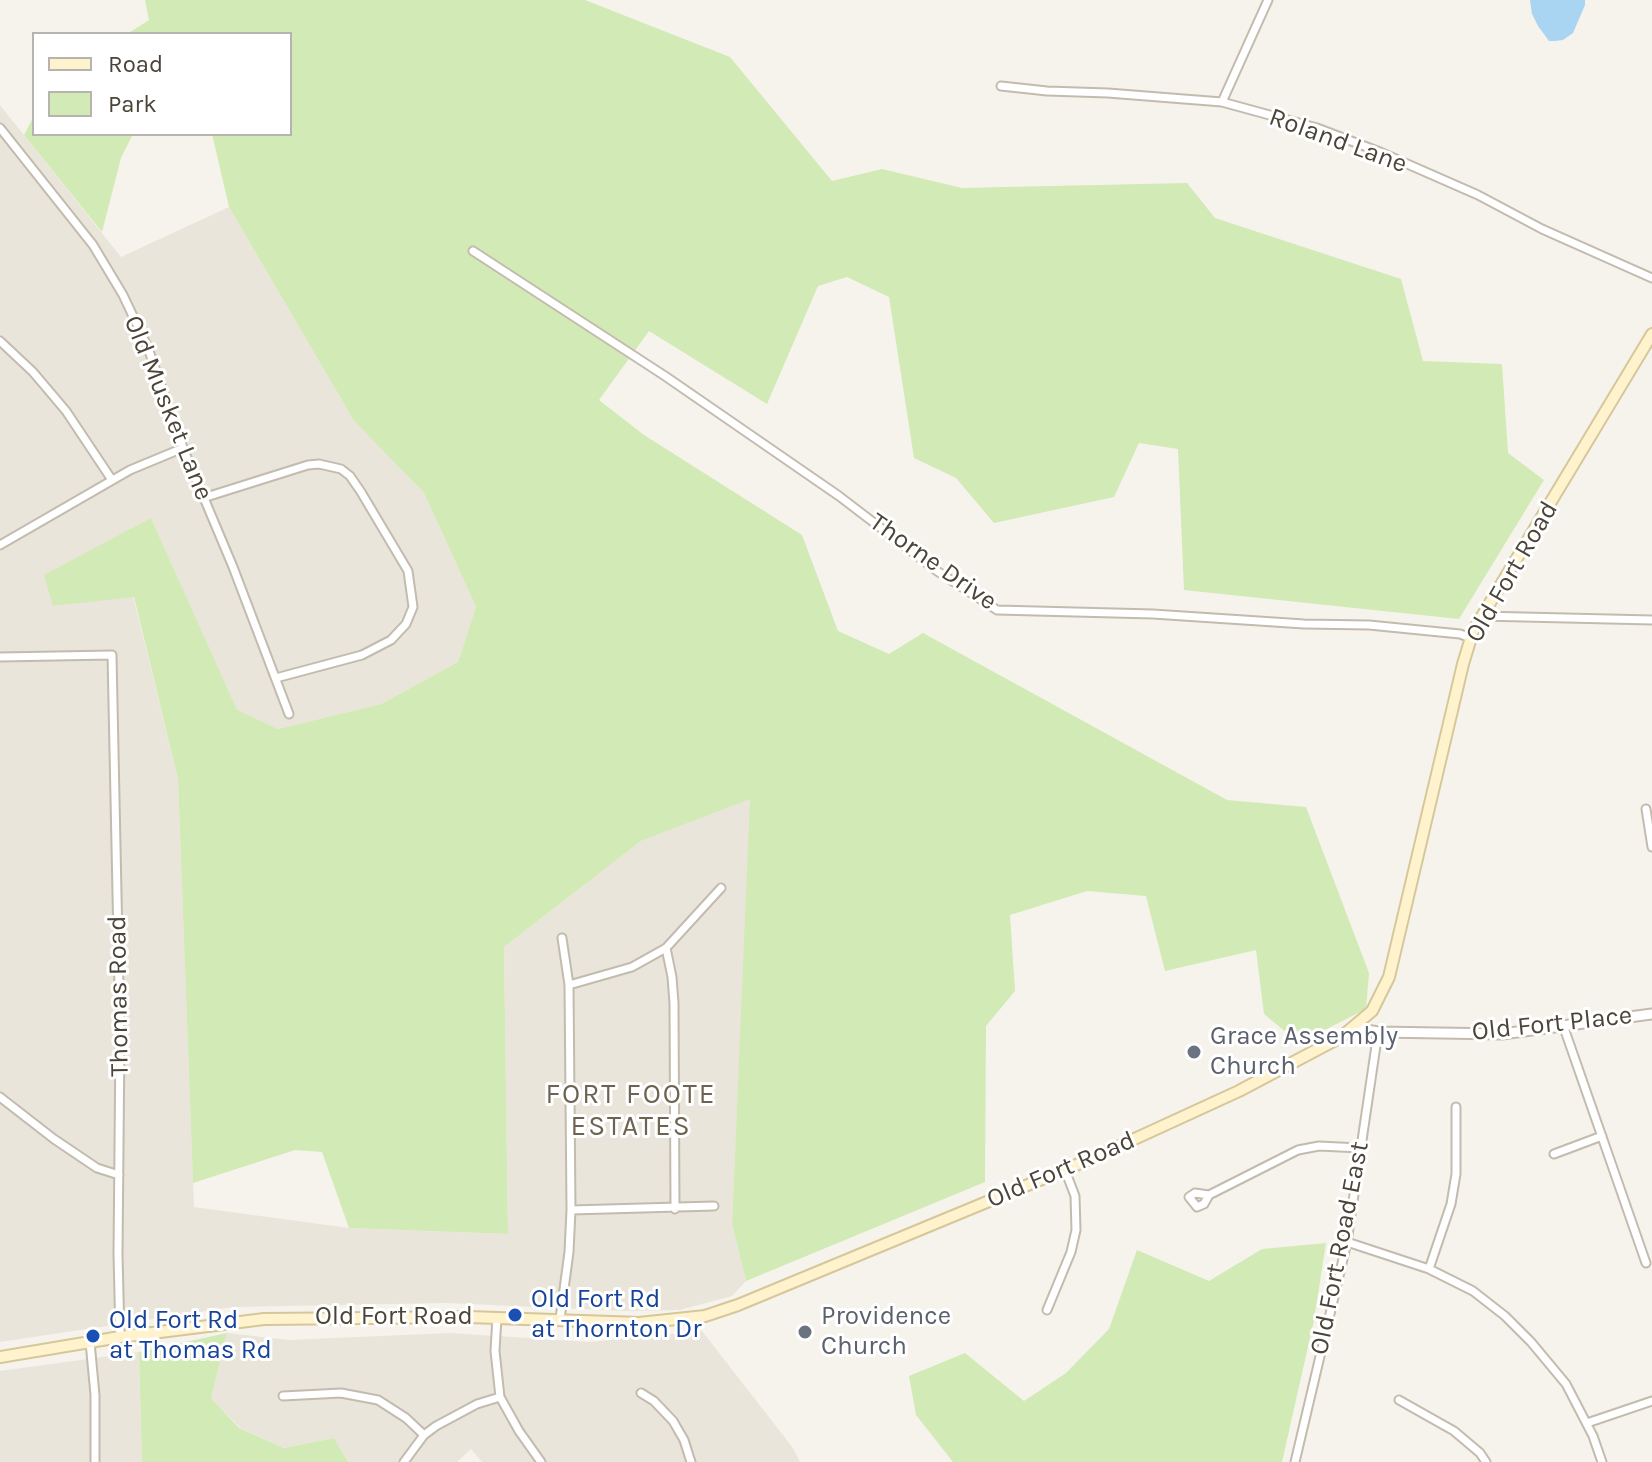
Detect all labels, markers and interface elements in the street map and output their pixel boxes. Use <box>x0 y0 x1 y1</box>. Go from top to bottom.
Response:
legend <box>32 32 292 136</box>
text: Road <box>108 50 163 78</box>
text: Park <box>108 90 157 118</box>
street label: Roland Lane <box>1265 102 1411 180</box>
street label: Old Musket Lane <box>117 311 219 505</box>
street label: Old Fort Road <box>1459 496 1565 648</box>
street label: Thorne Drive <box>863 507 1003 617</box>
street label: Thomas Road <box>102 915 136 1077</box>
street label: Old Fort Place <box>1470 1000 1634 1048</box>
place label: Grace Assembly Church <box>1210 1021 1398 1082</box>
marker: Grace Assembly Church <box>1185 1043 1203 1061</box>
district label: FORT FOOTE ESTATES <box>545 1078 717 1144</box>
street label: Old Fort Road <box>982 1125 1140 1215</box>
street label: Old Fort Road East <box>1304 1139 1376 1357</box>
place label: Old Fort Rd at Thornton Dr <box>531 1284 702 1346</box>
street label: Old Fort Road <box>315 1301 473 1333</box>
place label: Providence Church <box>821 1301 951 1362</box>
place label: Old Fort Rd at Thomas Rd <box>109 1305 272 1366</box>
marker: Old Fort Rd at Thornton Dr <box>506 1306 524 1324</box>
marker: Providence Church <box>796 1323 814 1341</box>
marker: Old Fort Rd at Thomas Rd <box>84 1327 102 1345</box>

